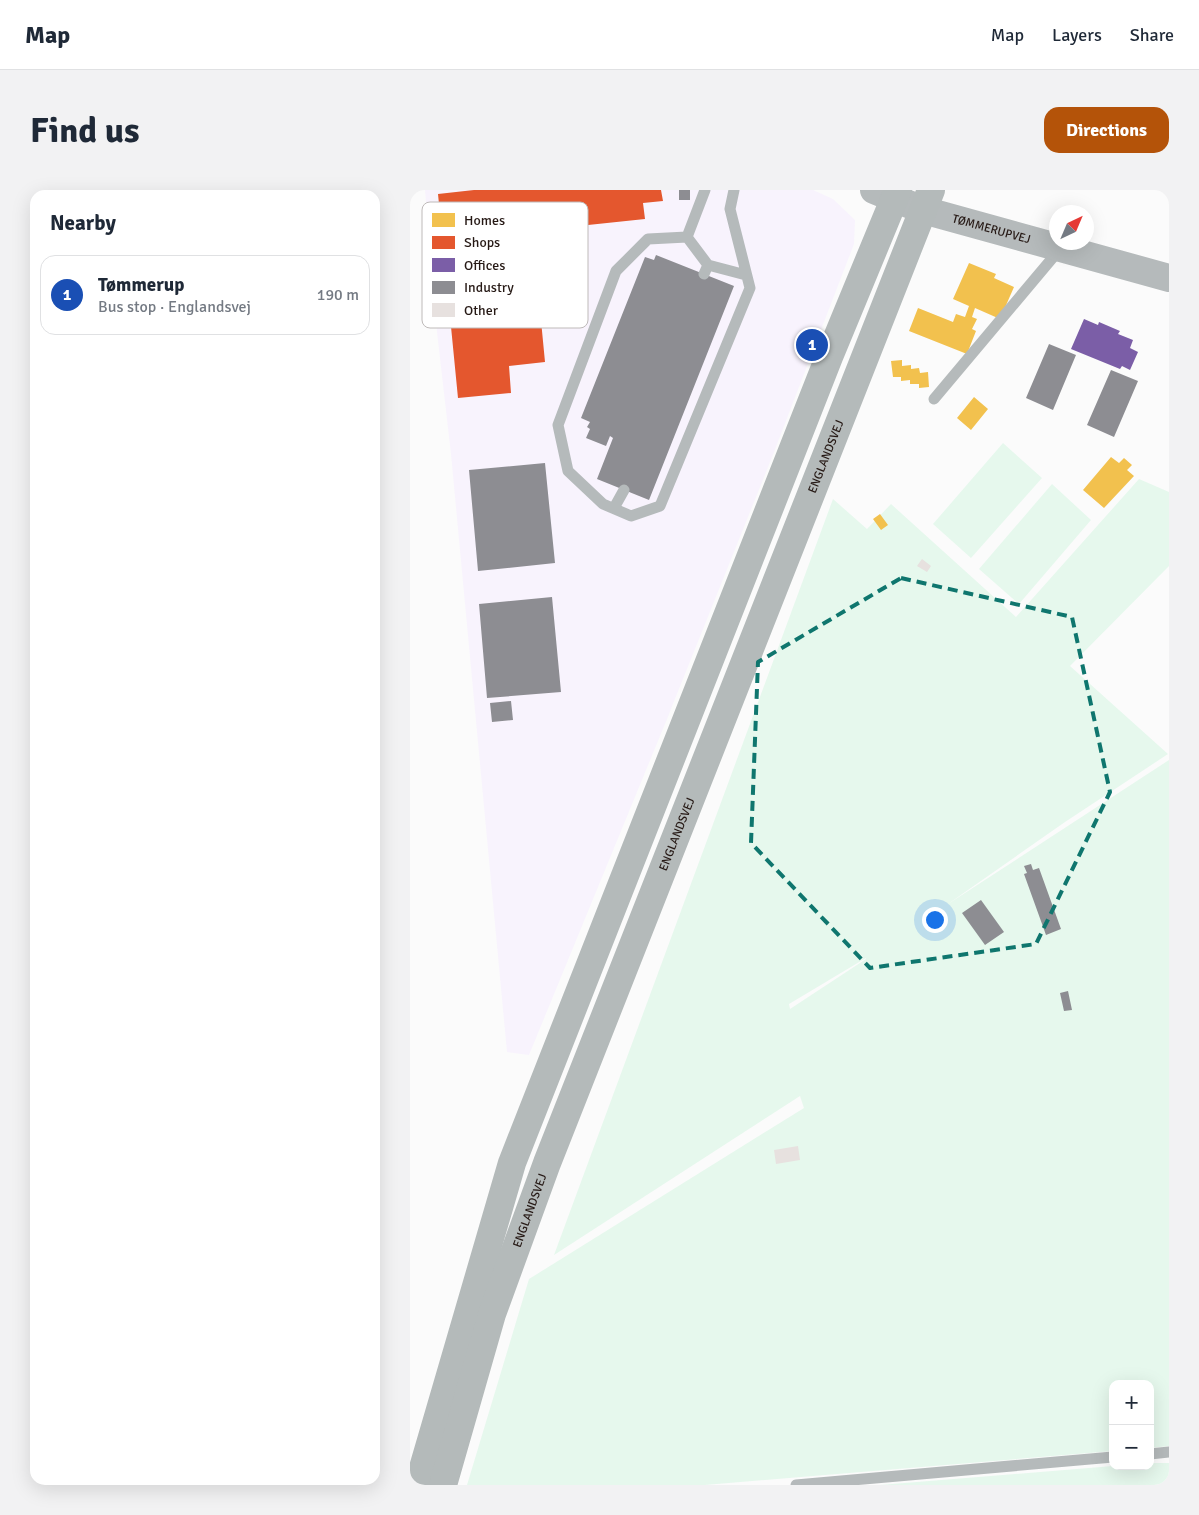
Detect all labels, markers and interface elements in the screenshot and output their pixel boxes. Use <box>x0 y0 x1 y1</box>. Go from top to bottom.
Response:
text: Map <box>25 20 70 50</box>
text: Map <box>991 24 1024 46</box>
text: Layers <box>1052 24 1102 46</box>
text: Share <box>1130 24 1174 46</box>
button: Directions <box>1044 107 1169 153</box>
text: Find us <box>30 109 140 152</box>
legend <box>422 202 588 328</box>
north arrow <box>1049 205 1094 250</box>
text: Nearby <box>50 210 116 236</box>
street label: TØMMERUPVEJ <box>951 211 1032 247</box>
text: Homes <box>464 212 505 229</box>
text: Shops <box>464 234 500 251</box>
text: Offices <box>464 257 505 274</box>
text: Tømmerup <box>98 273 184 297</box>
text: Industry <box>464 279 514 296</box>
text: 1 <box>63 285 71 305</box>
text: 190 m <box>317 285 359 305</box>
text: Bus stop · Englandsvej <box>98 297 251 317</box>
text: Other <box>464 302 499 319</box>
pin: 1 <box>796 326 828 364</box>
street label: ENGLANDSVEJ <box>805 418 847 495</box>
street label: ENGLANDSVEJ <box>656 795 698 873</box>
your location <box>922 907 948 933</box>
street label: ENGLANDSVEJ <box>509 1172 550 1249</box>
map controls <box>1109 1380 1154 1470</box>
button: + <box>1109 1380 1154 1425</box>
button: − <box>1109 1425 1154 1470</box>

